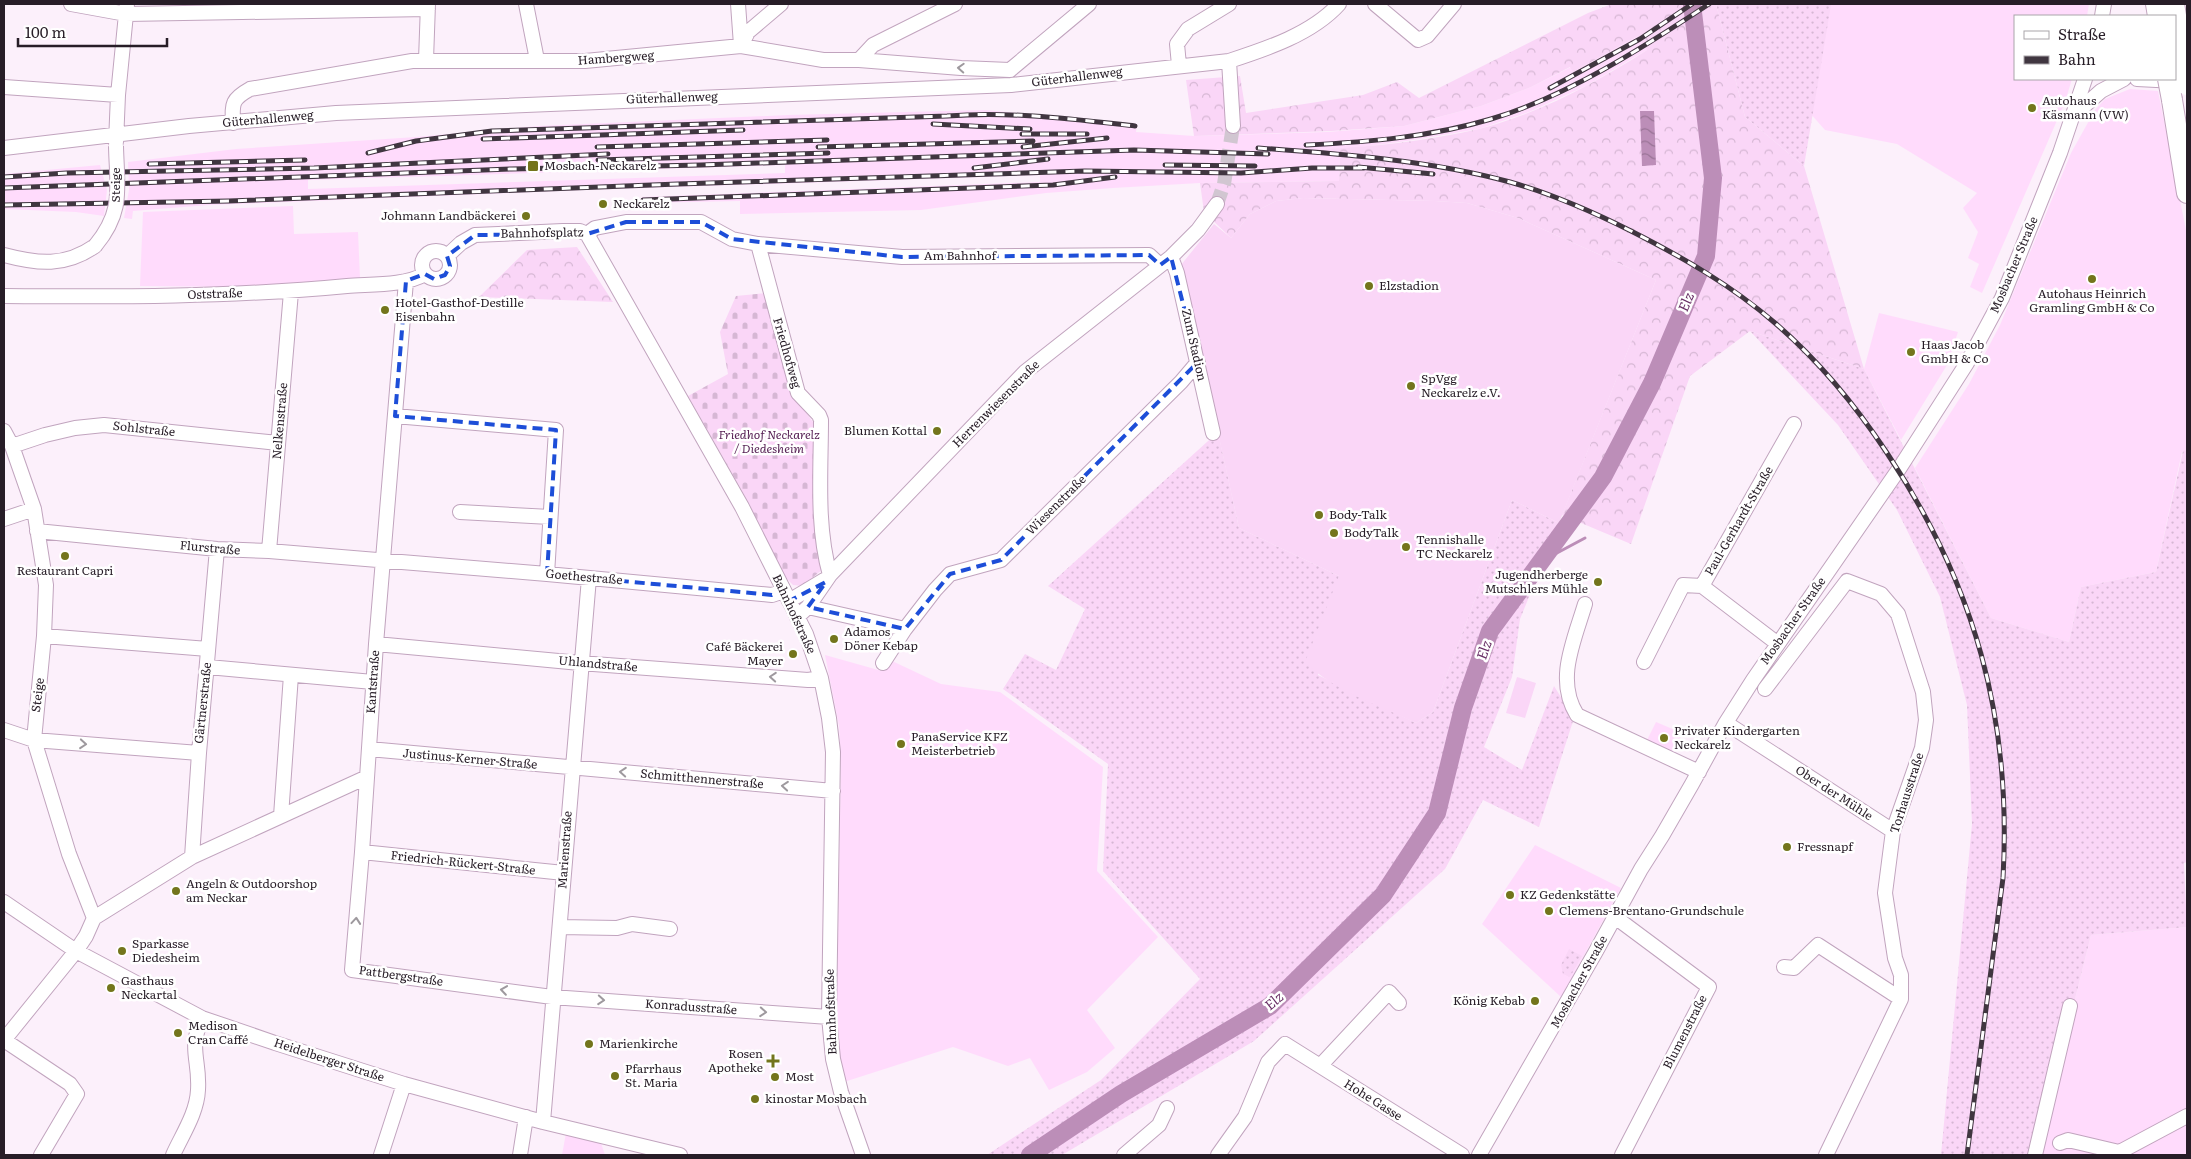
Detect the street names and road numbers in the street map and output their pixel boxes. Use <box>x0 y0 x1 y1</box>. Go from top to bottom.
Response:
street label: Hambergweg <box>577 45 655 69</box>
street label: Güterhallenweg <box>1030 61 1124 91</box>
street label: Güterhallenweg <box>626 86 718 108</box>
street label: Güterhallenweg <box>221 105 315 131</box>
street label: Steige <box>106 168 124 202</box>
street label: Mosbacher Straße <box>1985 213 2042 316</box>
street label: Bahnhofsplatz <box>500 222 584 242</box>
street label: Am Bahnhof <box>924 246 998 264</box>
street label: Oststraße <box>187 283 243 303</box>
street label: Zum Stadion <box>1178 307 1212 383</box>
street label: Friedhofweg <box>769 315 807 391</box>
street label: Herrenwiesenstraße <box>948 356 1043 451</box>
street label: Nelkenstraße <box>267 382 291 460</box>
street label: Sohlstraße <box>112 416 176 440</box>
street label: Paul-Gerhardt-Straße <box>1699 462 1777 579</box>
street label: Wiesenstraße <box>1021 470 1089 538</box>
street label: Flurstraße <box>179 535 241 559</box>
street label: Goethestraße <box>545 564 623 588</box>
street label: Bahnhofstraße <box>769 571 821 656</box>
street label: Mosbacher Straße <box>1755 573 1829 668</box>
street label: Kantstraße <box>361 649 383 714</box>
street label: Uhlandstraße <box>558 651 639 675</box>
street label: Gärtnerstraße <box>189 661 215 744</box>
street label: Steige <box>26 677 48 713</box>
street label: Justinus-Kerner-Straße <box>402 743 538 773</box>
street label: Torhausstraße <box>1885 750 1928 835</box>
street label: Ober der Mühle <box>1792 760 1877 824</box>
street label: Schmitthennerstraße <box>640 764 765 792</box>
street label: Marienstraße <box>552 810 576 890</box>
street label: Friedrich-Rückert-Straße <box>390 845 536 879</box>
street label: Mosbacher Straße <box>1545 932 1611 1031</box>
street label: Pattbergstraße <box>358 960 444 990</box>
street label: Bahnhofstraße <box>820 969 840 1055</box>
street label: Blumenstraße <box>1658 991 1711 1072</box>
street label: Konradusstraße <box>644 994 738 1018</box>
street label: Heidelberger Straße <box>272 1033 387 1085</box>
street label: Hohe Gasse <box>1341 1074 1406 1124</box>

